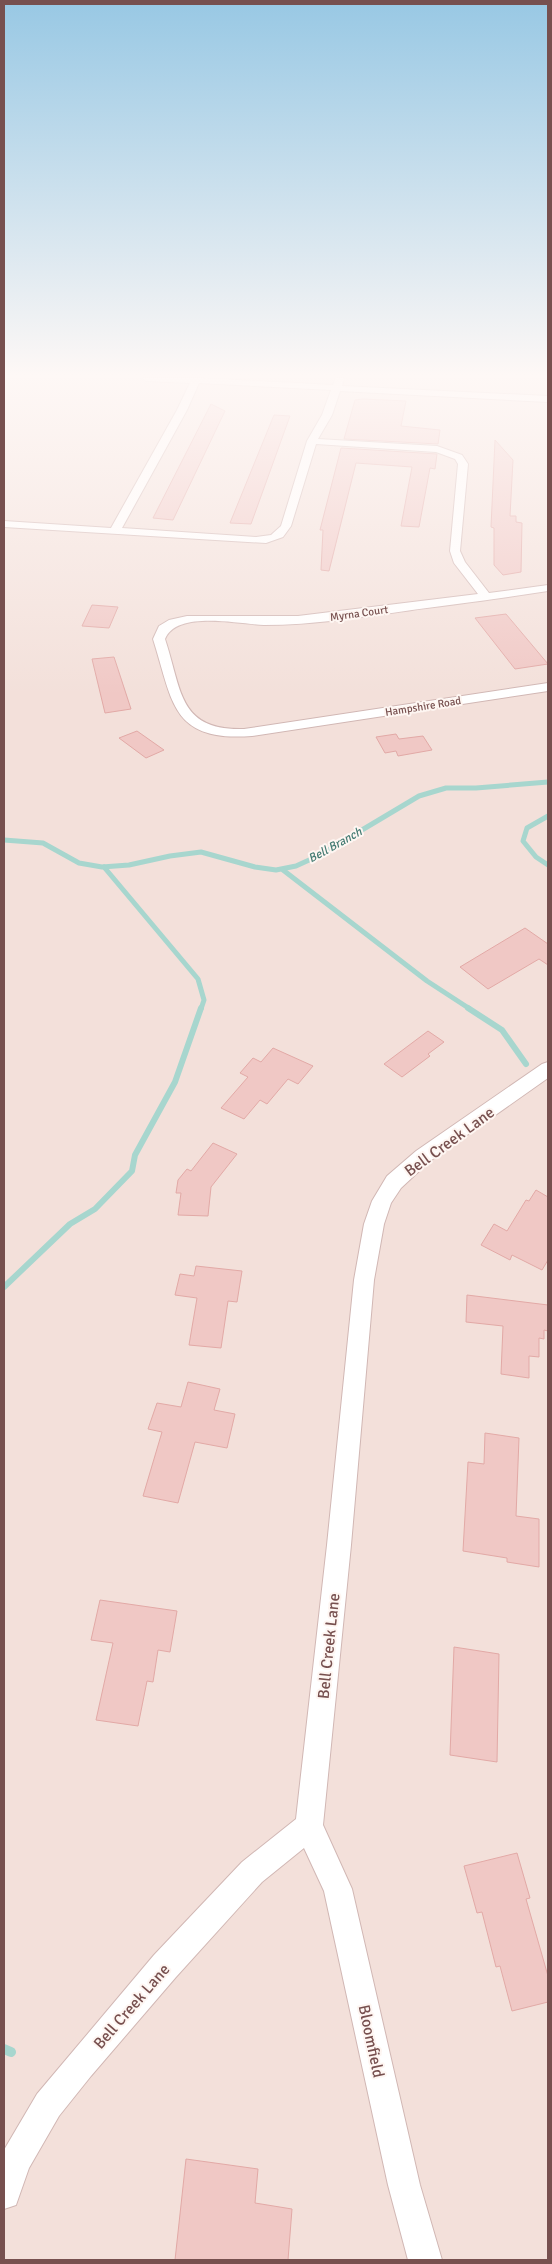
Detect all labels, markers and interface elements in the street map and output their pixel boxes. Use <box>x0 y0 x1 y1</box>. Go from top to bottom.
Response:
street label: Myrna Court <box>329 603 389 624</box>
street label: Hampshire Road <box>384 694 462 719</box>
water label: Bell Branch <box>306 824 365 866</box>
street label: Bell Creek Lane <box>401 1102 498 1181</box>
street label: Bell Creek Lane <box>313 1592 344 1700</box>
street label: Bell Creek Lane <box>89 1960 174 2053</box>
street label: Bloomfield <box>354 2003 388 2079</box>

